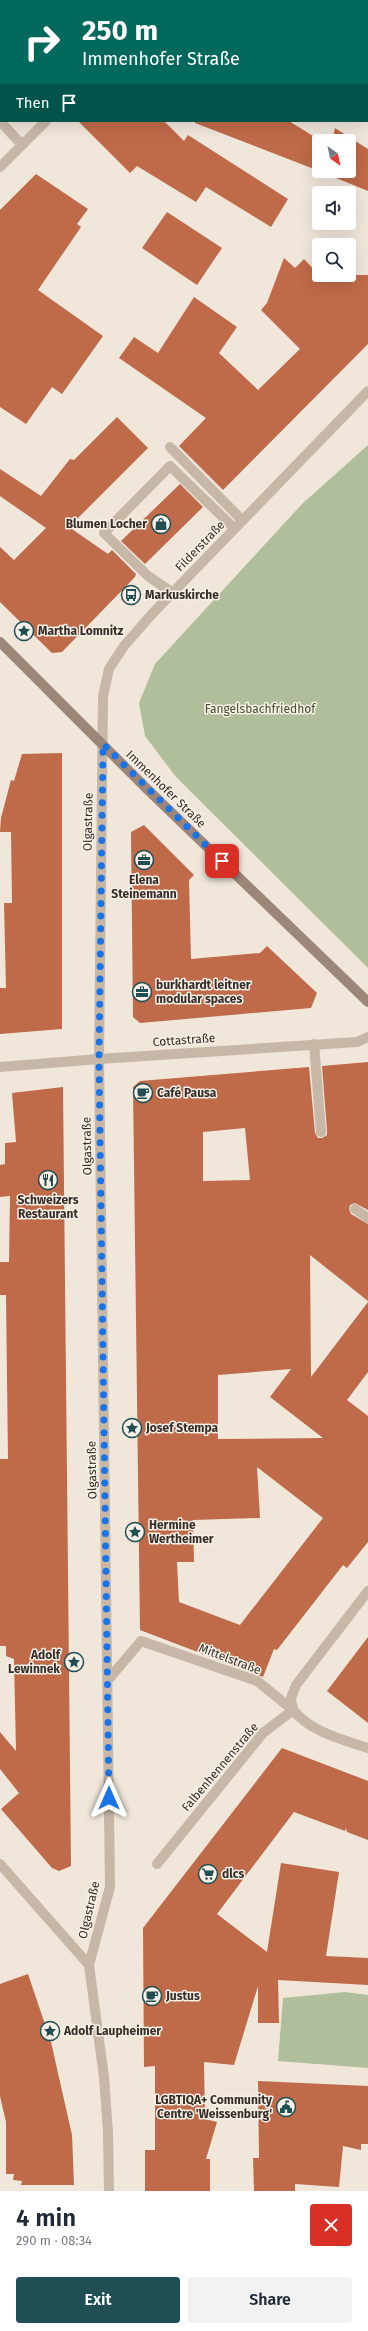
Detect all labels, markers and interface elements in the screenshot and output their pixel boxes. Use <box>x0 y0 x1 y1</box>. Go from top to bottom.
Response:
text: 250 m <box>82 14 158 47</box>
icon: right <box>16 16 68 68</box>
text: Immenhofer Straße <box>82 48 240 70</box>
icon: arrive <box>58 92 80 114</box>
text: Then <box>16 94 50 112</box>
north arrow <box>312 134 356 178</box>
map controls <box>312 134 356 282</box>
button: sound <box>312 186 356 230</box>
button: search <box>312 238 356 282</box>
shop icon: Blumen Locher <box>150 513 172 535</box>
place label: Blumen Locher <box>66 517 147 531</box>
street label: Filderstraße <box>172 518 228 574</box>
bus stop icon: Markuskirche <box>120 584 142 606</box>
place label: Markuskirche <box>145 588 219 602</box>
place icon: Martha Lomnitz <box>13 620 35 642</box>
place label: Martha Lomnitz <box>38 624 124 638</box>
park label: Fangelsbachfriedhof <box>205 702 316 716</box>
street label: Immenhofer Straße <box>123 747 209 831</box>
street label: Olgastraße <box>80 793 96 851</box>
pin <box>205 844 239 878</box>
office icon: Elena Steinemann <box>133 849 155 871</box>
icon: arrive <box>211 850 233 872</box>
place label: Elena Steinemann <box>111 873 177 901</box>
place label: burkhardt leitner modular spaces <box>156 978 251 1006</box>
office icon: burkhardt leitner modular spaces <box>131 981 153 1003</box>
street label: Cottastraße <box>152 1031 216 1049</box>
cafe icon: Café Pausa <box>132 1082 154 1104</box>
place label: Café Pausa <box>157 1086 217 1100</box>
street label: Olgastraße <box>79 1117 95 1175</box>
restaurant icon: Schweizers Restaurant <box>37 1169 59 1191</box>
place label: Schweizers Restaurant <box>17 1193 79 1221</box>
place icon: Josef Stempa <box>121 1417 143 1439</box>
place label: Josef Stempa <box>145 1421 218 1435</box>
street label: Olgastraße <box>84 1441 100 1499</box>
place label: Hermine Wertheimer <box>149 1518 214 1546</box>
place icon: Hermine Wertheimer <box>124 1521 146 1543</box>
street label: Mittelstraße <box>197 1641 263 1677</box>
place label: Adolf Lewinnek <box>8 1648 62 1676</box>
place icon: Adolf Lewinnek <box>63 1651 85 1673</box>
street label: Falbenhennenstraße <box>179 1720 261 1814</box>
position arrow <box>88 1777 130 1819</box>
supermarket icon: dlcs <box>197 1863 219 1885</box>
place label: dlcs <box>222 1867 244 1881</box>
street label: Olgastraße <box>76 1880 102 1940</box>
cafe icon: Justus <box>141 1985 163 2007</box>
place label: Justus <box>165 1989 200 2003</box>
place icon: Adolf Laupheimer <box>39 2020 61 2042</box>
place label: Adolf Laupheimer <box>63 2024 161 2038</box>
place label: LGBTIQA+ Community Centre 'Weissenburg' <box>155 2093 273 2121</box>
public building icon: LGBTIQA+ Community Centre 'Weissenburg' <box>275 2096 297 2118</box>
text: 4 min <box>16 2204 76 2232</box>
button: close <box>310 2204 352 2246</box>
text: 290 m · 08:34 <box>16 2233 92 2248</box>
button: Exit <box>16 2277 180 2323</box>
button: Share <box>188 2277 352 2323</box>

